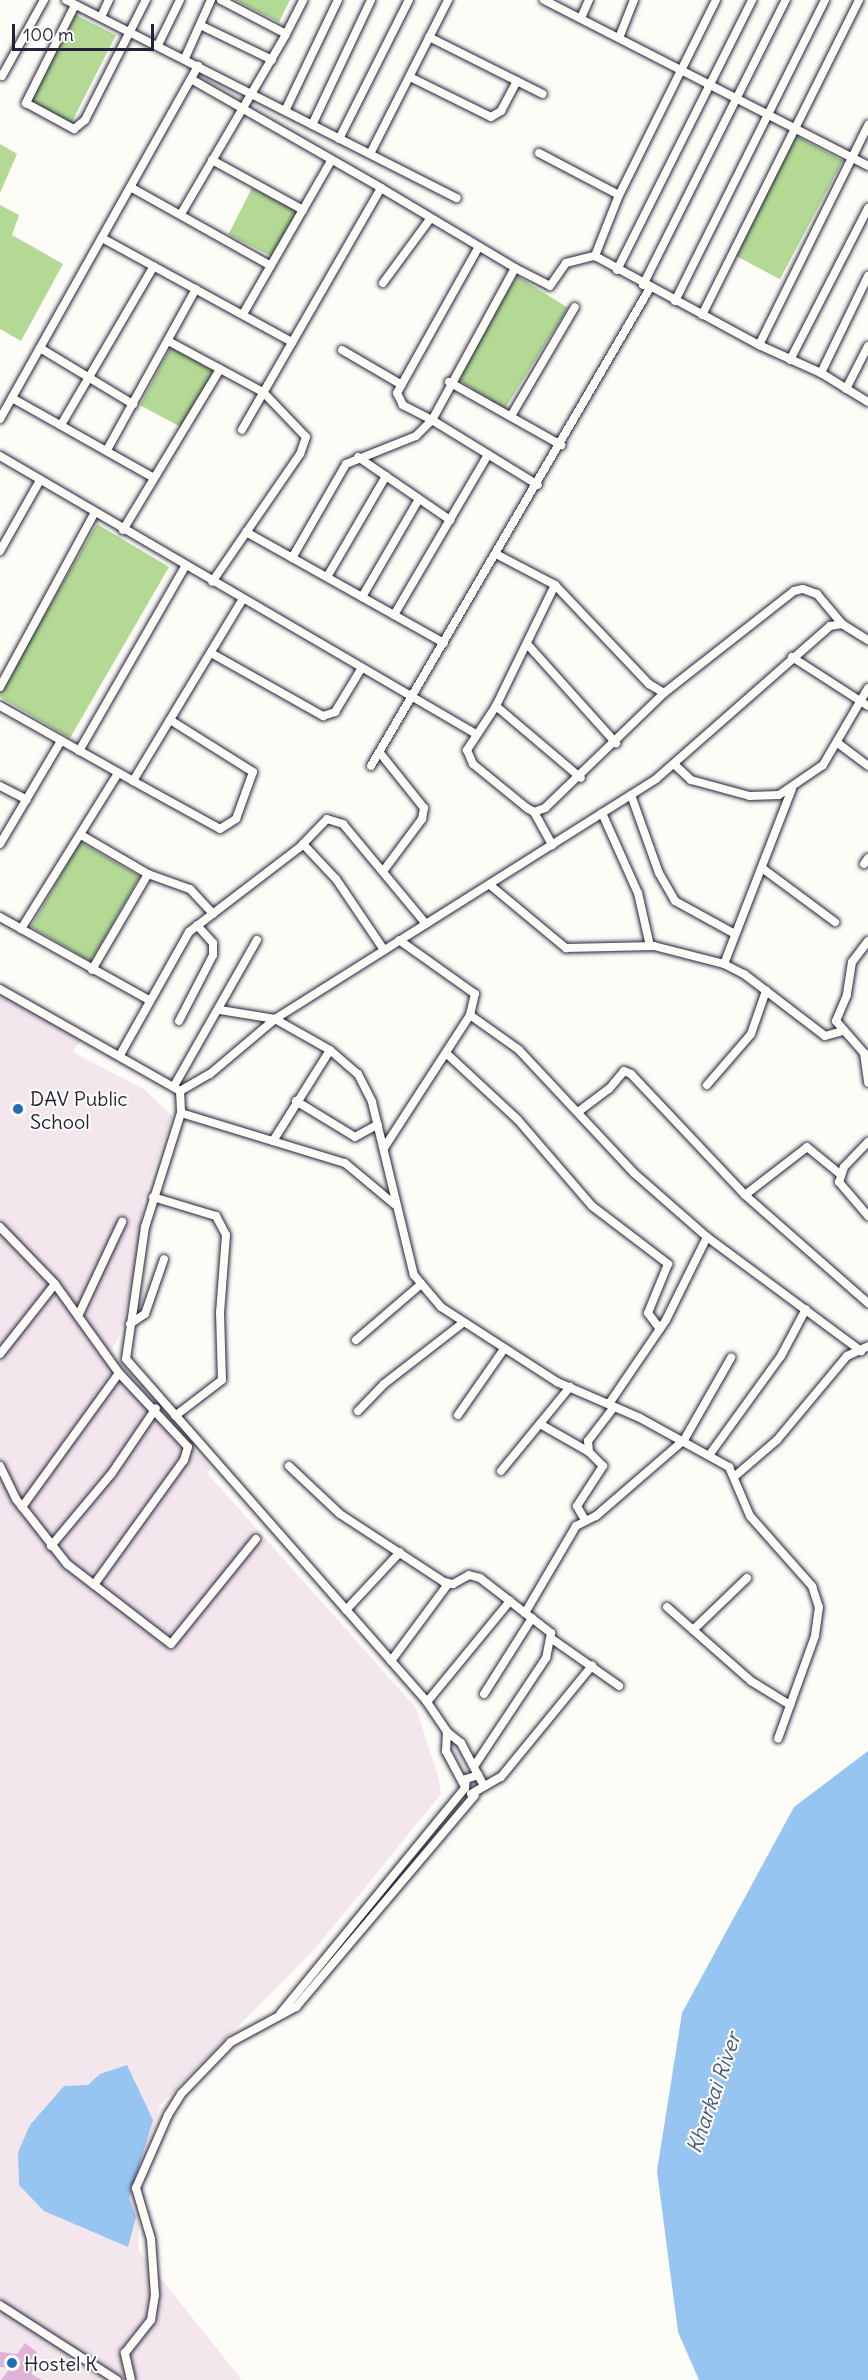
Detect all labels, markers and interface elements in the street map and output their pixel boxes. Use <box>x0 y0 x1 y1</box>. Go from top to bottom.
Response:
scale bar <box>15 12 158 50</box>
text: 100 m <box>23 23 74 46</box>
place label: DAV Public School <box>30 1086 128 1133</box>
marker: DAV Public School <box>11 1102 25 1116</box>
water label: Kharkai River <box>682 2029 746 2157</box>
place label: Hostel K <box>24 2351 98 2375</box>
marker: Hostel K <box>5 2356 19 2370</box>

